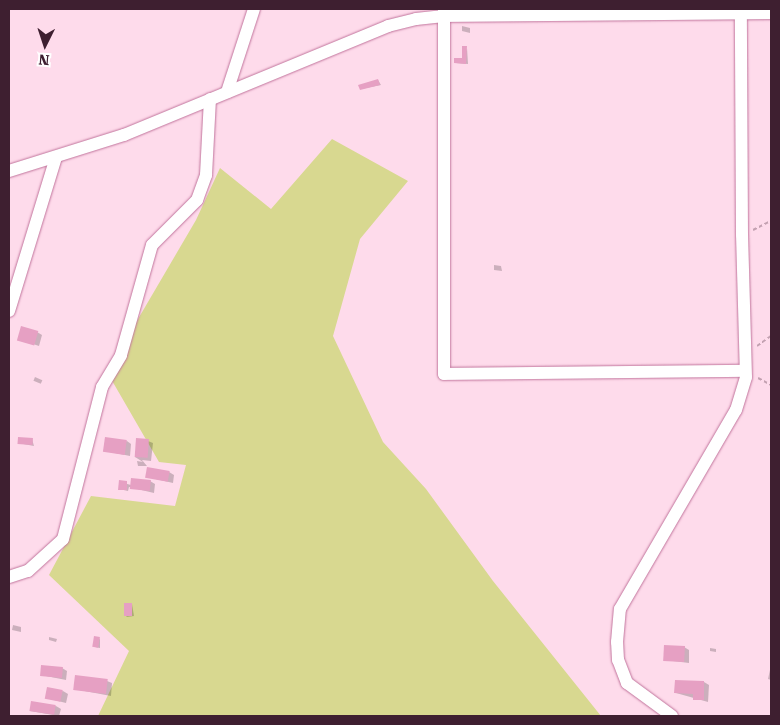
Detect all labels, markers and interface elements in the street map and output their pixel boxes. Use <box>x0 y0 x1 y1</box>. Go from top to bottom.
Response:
north arrow <box>20 20 70 70</box>
text: N <box>38 52 50 68</box>

